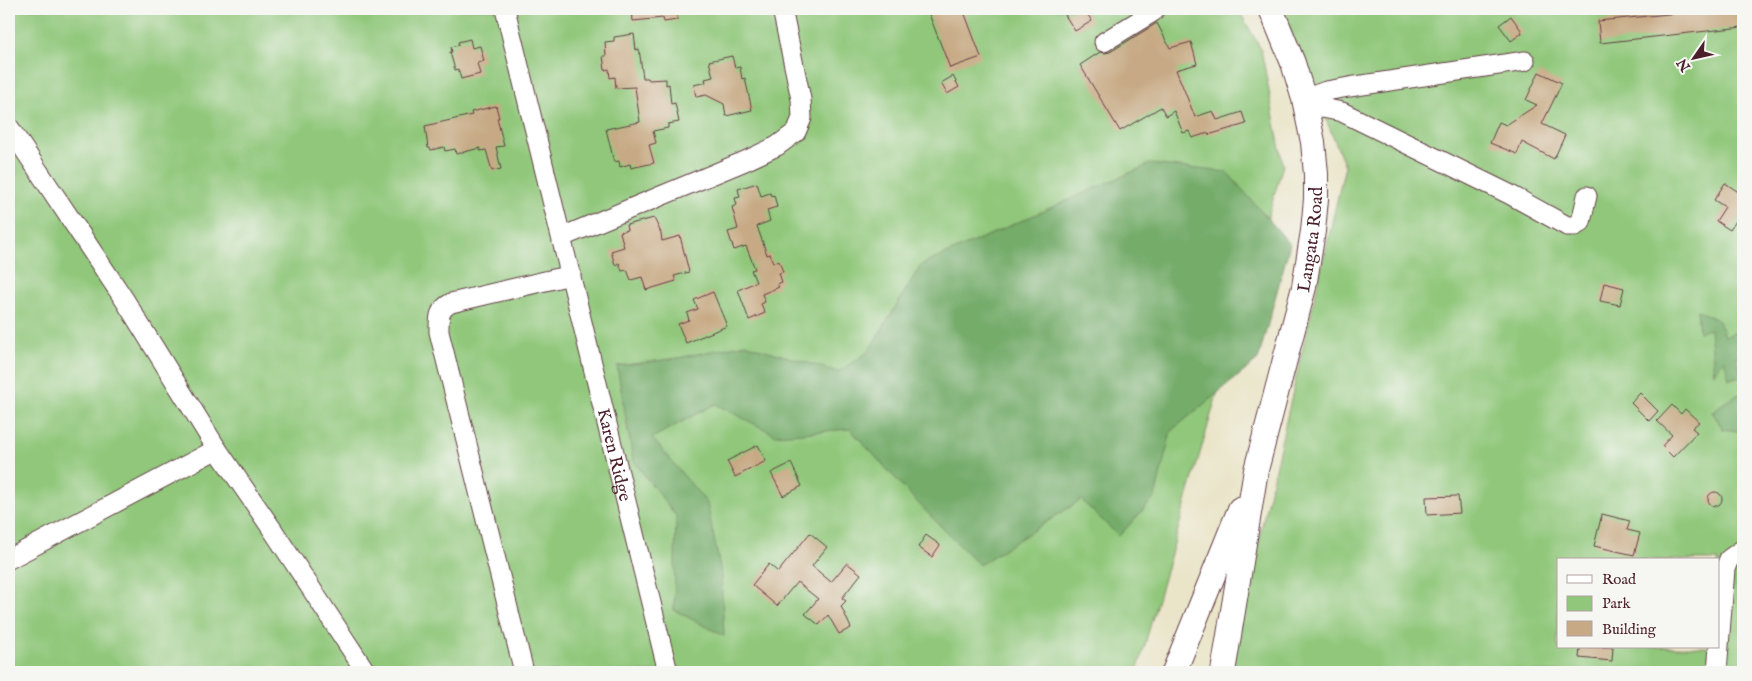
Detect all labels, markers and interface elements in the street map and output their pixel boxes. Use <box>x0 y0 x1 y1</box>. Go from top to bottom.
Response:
north arrow <box>1670 32 1720 82</box>
text: N <box>1673 55 1695 76</box>
street label: Langata Road <box>1293 186 1329 294</box>
street label: Karen Ridge <box>591 406 636 504</box>
legend <box>1557 558 1720 648</box>
text: Road <box>1602 570 1637 589</box>
text: Park <box>1602 594 1632 613</box>
text: Building <box>1602 620 1657 639</box>

